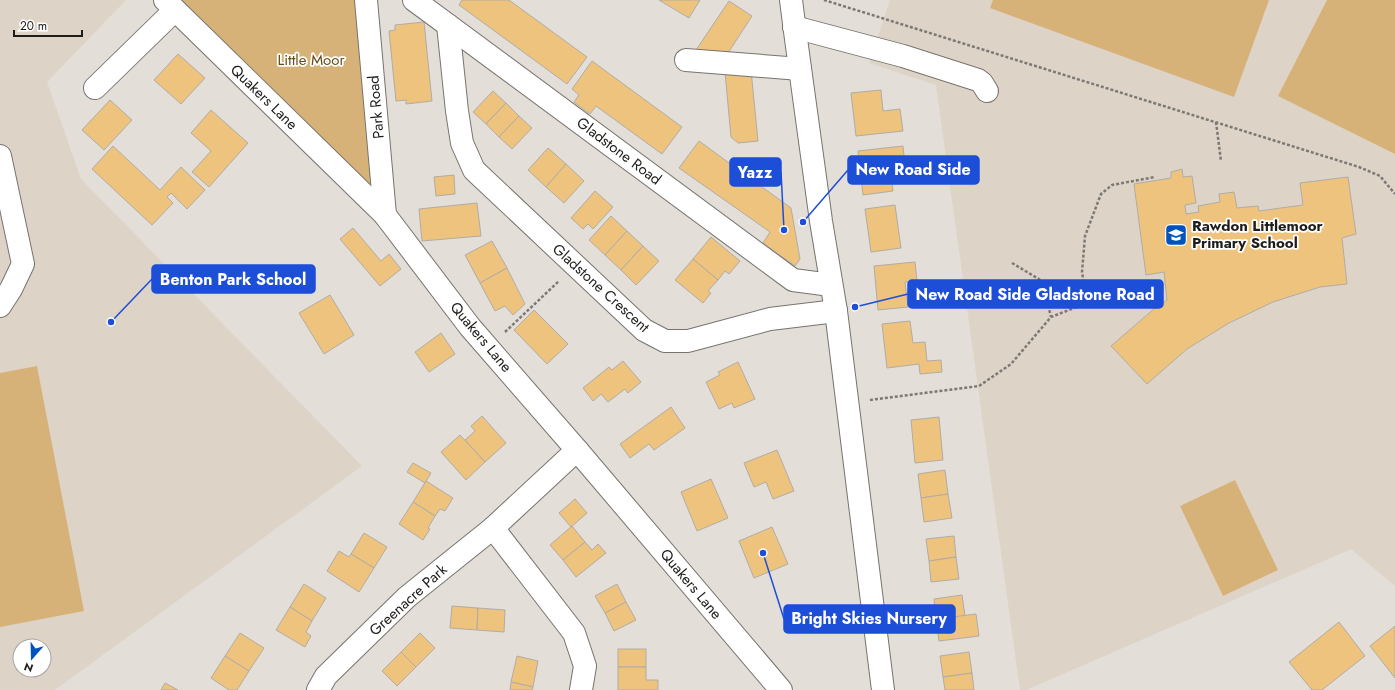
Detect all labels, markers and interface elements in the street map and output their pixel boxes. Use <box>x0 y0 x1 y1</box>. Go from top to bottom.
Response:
scale bar <box>14 12 82 38</box>
text: 20 m <box>20 17 47 35</box>
park label: Little Moor <box>277 49 345 71</box>
street label: Quakers Lane <box>225 59 303 135</box>
street label: Park Road <box>362 74 390 140</box>
street label: Gladstone Road <box>572 112 666 190</box>
callout: New Road Side <box>848 156 979 184</box>
callout: Yazz <box>730 158 781 186</box>
text: New Road Side <box>855 158 971 181</box>
text: Yazz <box>737 161 773 184</box>
place label: Rawdon Littlemoor Primary School <box>1192 215 1324 254</box>
school or university icon: Rawdon Littlemoor Primary School <box>1163 222 1189 248</box>
street label: Gladstone Crescent <box>548 238 655 338</box>
callout: Benton Park School <box>152 265 315 293</box>
text: Benton Park School <box>160 268 306 291</box>
callout: New Road Side Gladstone Road <box>908 280 1163 308</box>
text: New Road Side Gladstone Road <box>915 283 1155 306</box>
street label: Quakers Lane <box>445 297 517 377</box>
street label: Quakers Lane <box>655 544 727 624</box>
street label: Greenacre Park <box>364 559 452 641</box>
callout: Bright Skies Nursery <box>784 605 955 633</box>
text: Bright Skies Nursery <box>791 607 947 630</box>
north arrow <box>12 638 52 678</box>
text: N <box>22 658 35 676</box>

